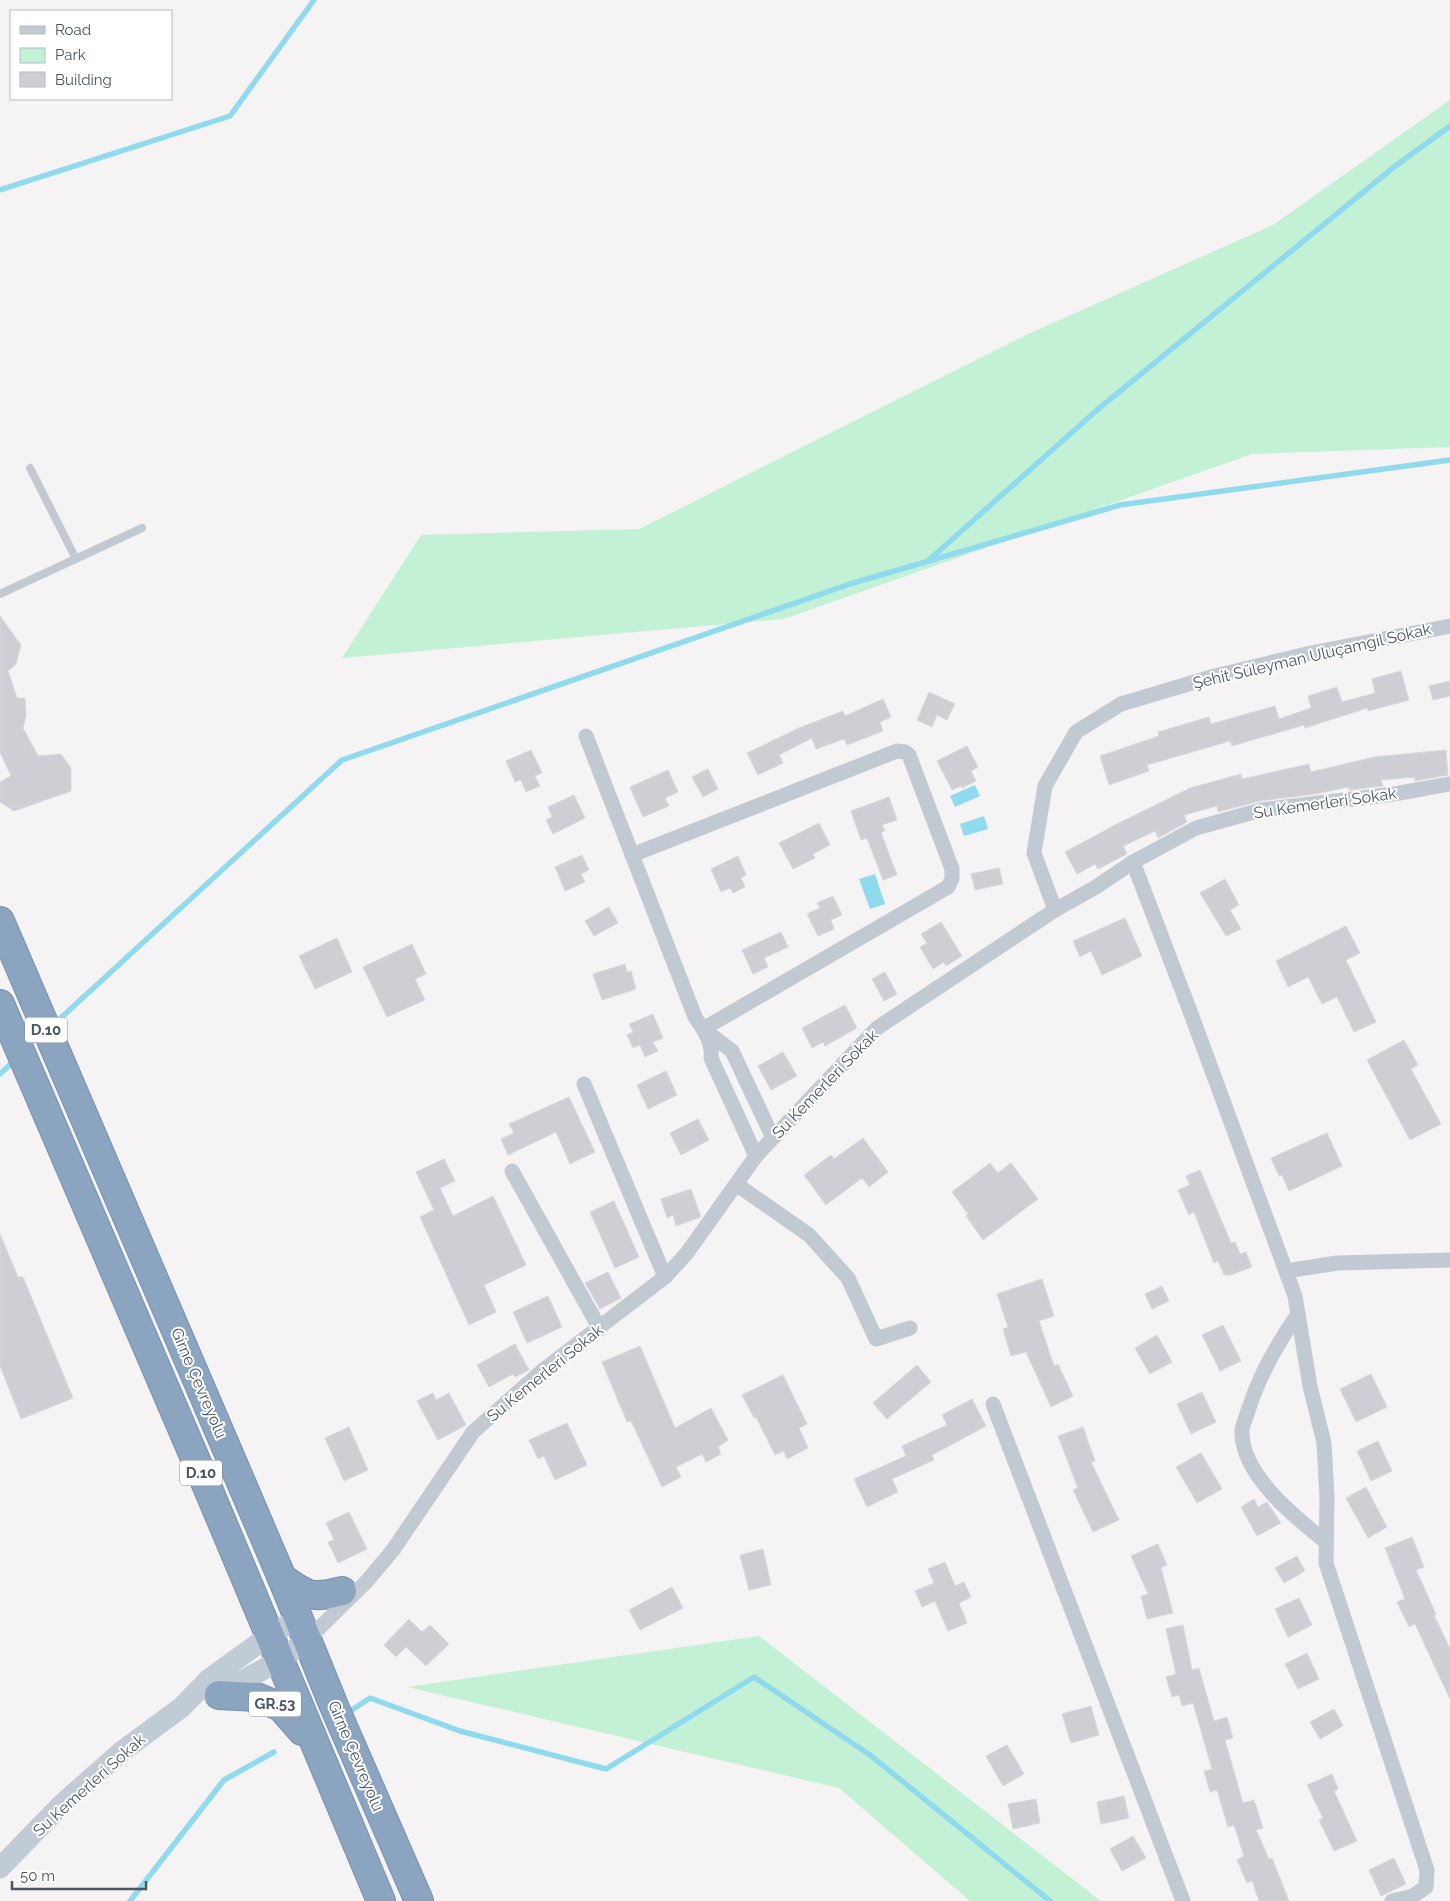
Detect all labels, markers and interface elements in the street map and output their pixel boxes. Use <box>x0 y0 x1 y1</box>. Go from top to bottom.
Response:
legend <box>10 10 172 100</box>
text: Road <box>55 21 91 39</box>
text: Park <box>55 46 86 64</box>
text: Building <box>55 71 112 89</box>
street label: Şehit Süleyman Uluçamgil Sokak <box>1191 619 1433 693</box>
street label: Su Kemerleri Sokak <box>1252 784 1398 822</box>
road number: D.10 <box>25 1018 67 1042</box>
street label: Su Kemerleri Sokak <box>768 1025 882 1142</box>
street label: Su Kemerleri Sokak <box>483 1320 607 1426</box>
street label: Girne Çevreyolu <box>167 1325 231 1441</box>
road number: D.10 <box>180 1460 222 1486</box>
road number: GR.53 <box>249 1692 301 1716</box>
street label: Girne Çevreyolu <box>324 1698 388 1814</box>
street label: Su Kemerleri Sokak <box>29 1729 149 1840</box>
scale bar <box>12 1858 146 1890</box>
text: 50 m <box>20 1867 55 1885</box>

